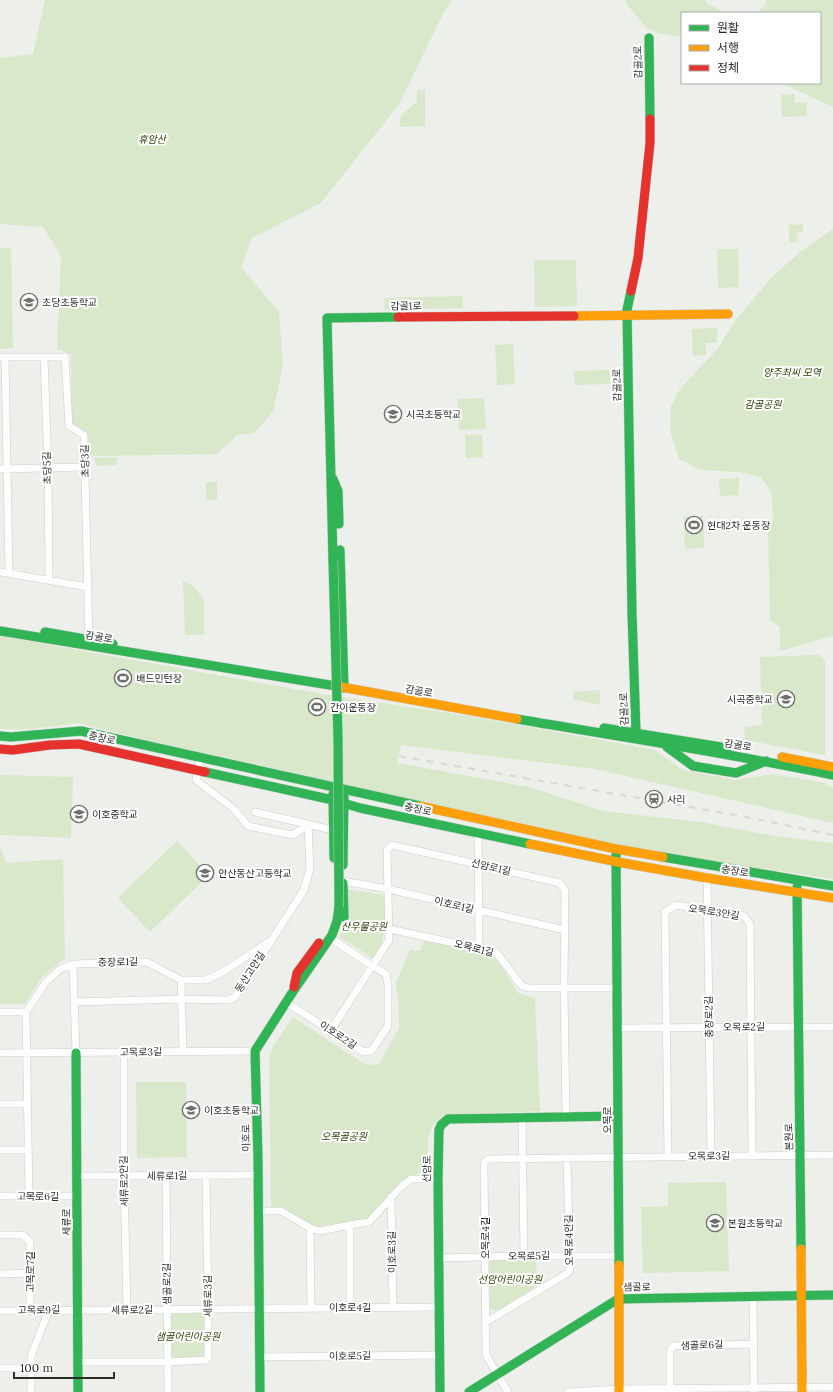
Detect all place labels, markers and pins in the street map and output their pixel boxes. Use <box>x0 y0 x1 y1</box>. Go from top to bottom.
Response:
school or university icon: 초당초등학교 <box>19 292 39 312</box>
place label: 초당초등학교 <box>42 296 97 309</box>
school or university icon: 시곡초등학교 <box>383 404 403 424</box>
place label: 시곡초등학교 <box>406 408 461 421</box>
sports icon: 현대2차 운동장 <box>684 515 704 535</box>
place label: 현대2차 운동장 <box>707 519 770 532</box>
sports icon: 배드민턴장 <box>113 668 133 688</box>
place label: 배드민턴장 <box>136 672 182 685</box>
school or university icon: 시곡중학교 <box>776 689 796 709</box>
place label: 시곡중학교 <box>727 693 773 706</box>
sports icon: 간이운동장 <box>307 697 327 717</box>
place label: 간이운동장 <box>330 701 376 714</box>
station icon: 사리 <box>644 789 664 809</box>
place label: 사리 <box>667 793 685 806</box>
school or university icon: 이호중학교 <box>69 804 89 824</box>
place label: 이호중학교 <box>92 808 138 821</box>
school or university icon: 안산동산고등학교 <box>195 863 215 883</box>
place label: 안산동산고등학교 <box>218 867 292 880</box>
school or university icon: 이호초등학교 <box>181 1100 201 1120</box>
place label: 이호초등학교 <box>204 1104 259 1117</box>
school or university icon: 본원초등학교 <box>705 1213 725 1233</box>
place label: 본원초등학교 <box>728 1217 783 1230</box>

